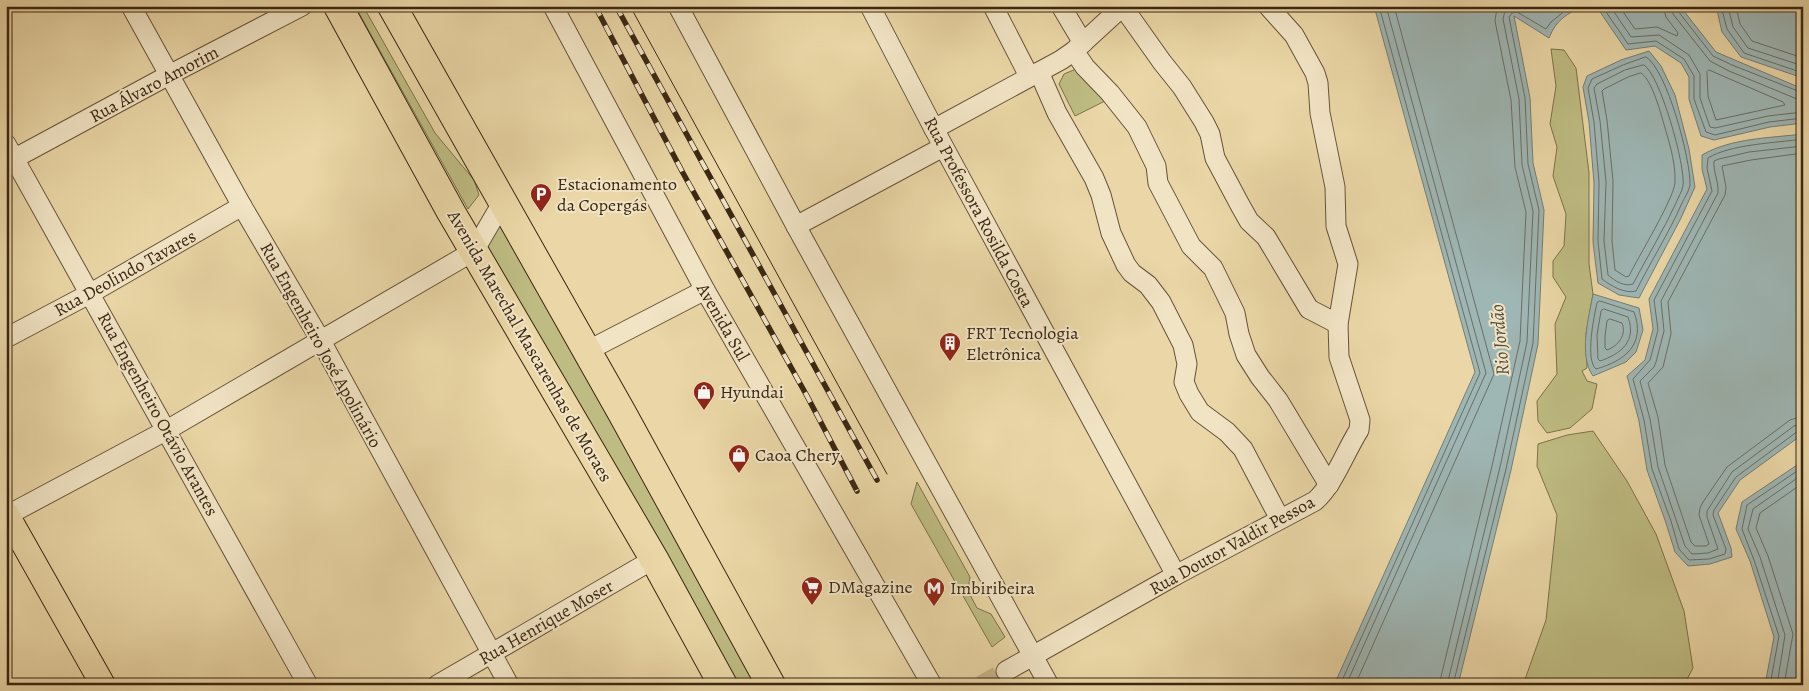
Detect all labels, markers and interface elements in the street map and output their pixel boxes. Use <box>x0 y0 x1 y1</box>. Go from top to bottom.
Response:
street label: Rua Álvaro Amorim <box>85 40 223 128</box>
street label: Rua Professora Rosilda Costa <box>919 113 1040 312</box>
place label: Estacionamento da Copergás <box>557 172 677 217</box>
parking icon: Estacionamento da Copergás <box>529 182 553 213</box>
street label: Avenida Marechal Mascarenhas de Moraes <box>442 205 618 486</box>
street label: Rua Deolindo Tavares <box>50 224 200 322</box>
street label: Rua Engenheiro José Apolinário <box>254 238 388 452</box>
street label: Avenida Sul <box>691 278 755 366</box>
water label: Rio Jordão <box>1484 303 1516 377</box>
street label: Rua Engenheiro Otávio Arantes <box>92 308 224 520</box>
place label: FRT Tecnologia Eletrônica <box>966 321 1079 366</box>
building icon: FRT Tecnologia Eletrônica <box>938 331 962 362</box>
shop icon: Hyundai <box>692 380 716 411</box>
place label: Hyundai <box>720 380 784 404</box>
shop icon: Caoa Chery <box>727 443 751 474</box>
place label: Caoa Chery <box>755 443 841 467</box>
street label: Rua Doutor Valdir Pessoa <box>1145 489 1319 600</box>
street label: Rua Henrique Moser <box>474 574 618 670</box>
supermarket icon: DMagazine <box>800 575 824 606</box>
place label: DMagazine <box>828 575 913 599</box>
metro station icon: Imbiribeira <box>922 576 946 607</box>
place label: Imbiribeira <box>950 576 1035 600</box>

